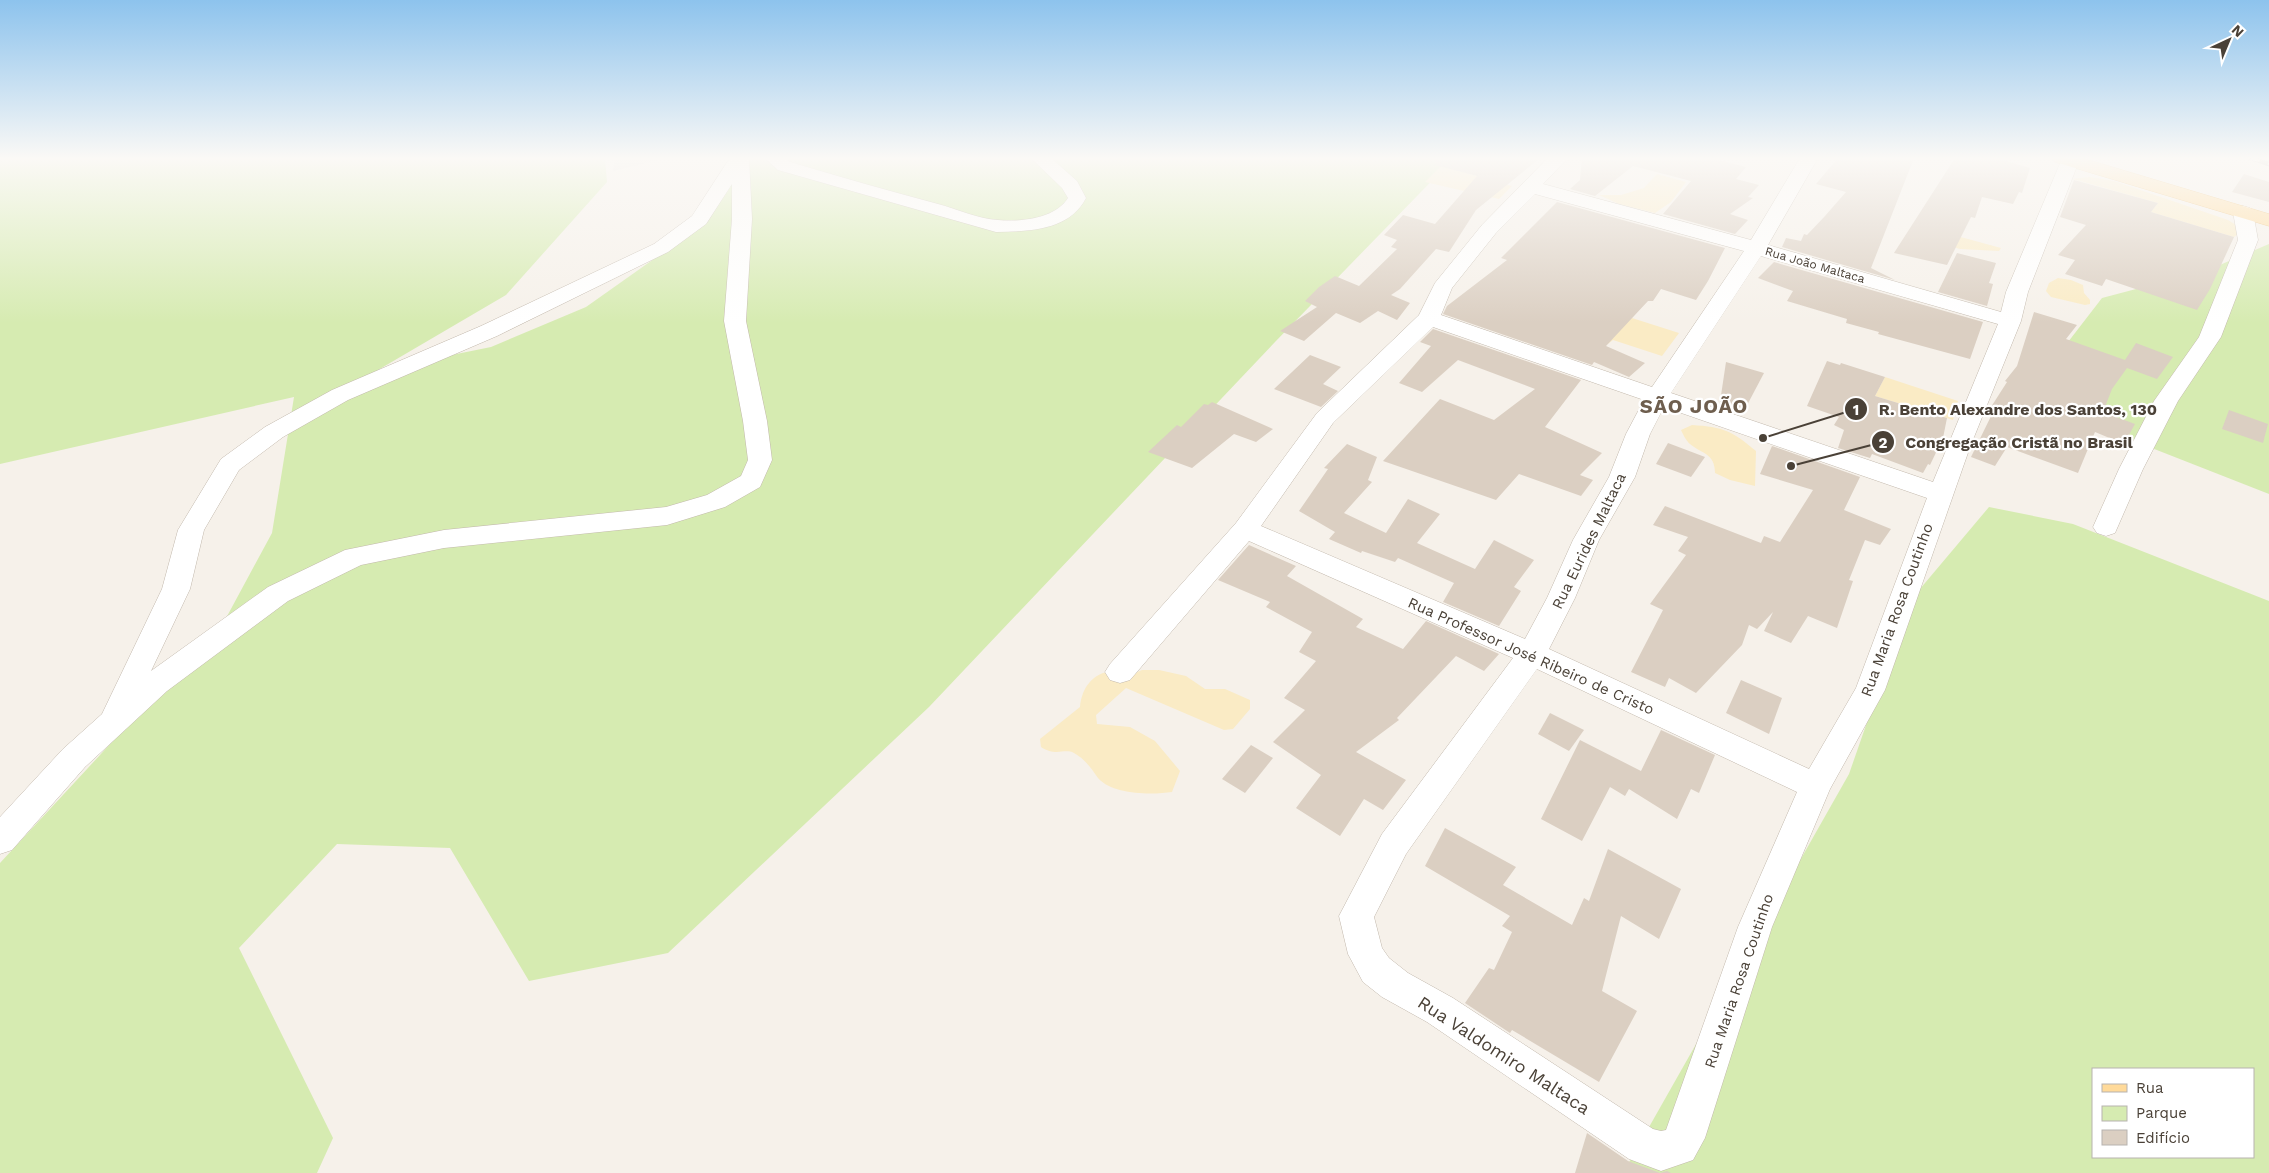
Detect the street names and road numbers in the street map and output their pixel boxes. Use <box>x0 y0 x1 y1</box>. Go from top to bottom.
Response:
street label: Rua João Maltaca <box>1763 244 1867 286</box>
street label: Rua Eurides Maltaca <box>1548 470 1630 612</box>
street label: Rua Maria Rosa Coutinho <box>1857 521 1937 699</box>
street label: Rua Professor José Ribeiro de Cristo <box>1405 593 1657 719</box>
street label: Rua Maria Rosa Coutinho <box>1701 891 1777 1071</box>
street label: Rua Valdomiro Maltaca <box>1414 991 1594 1119</box>

